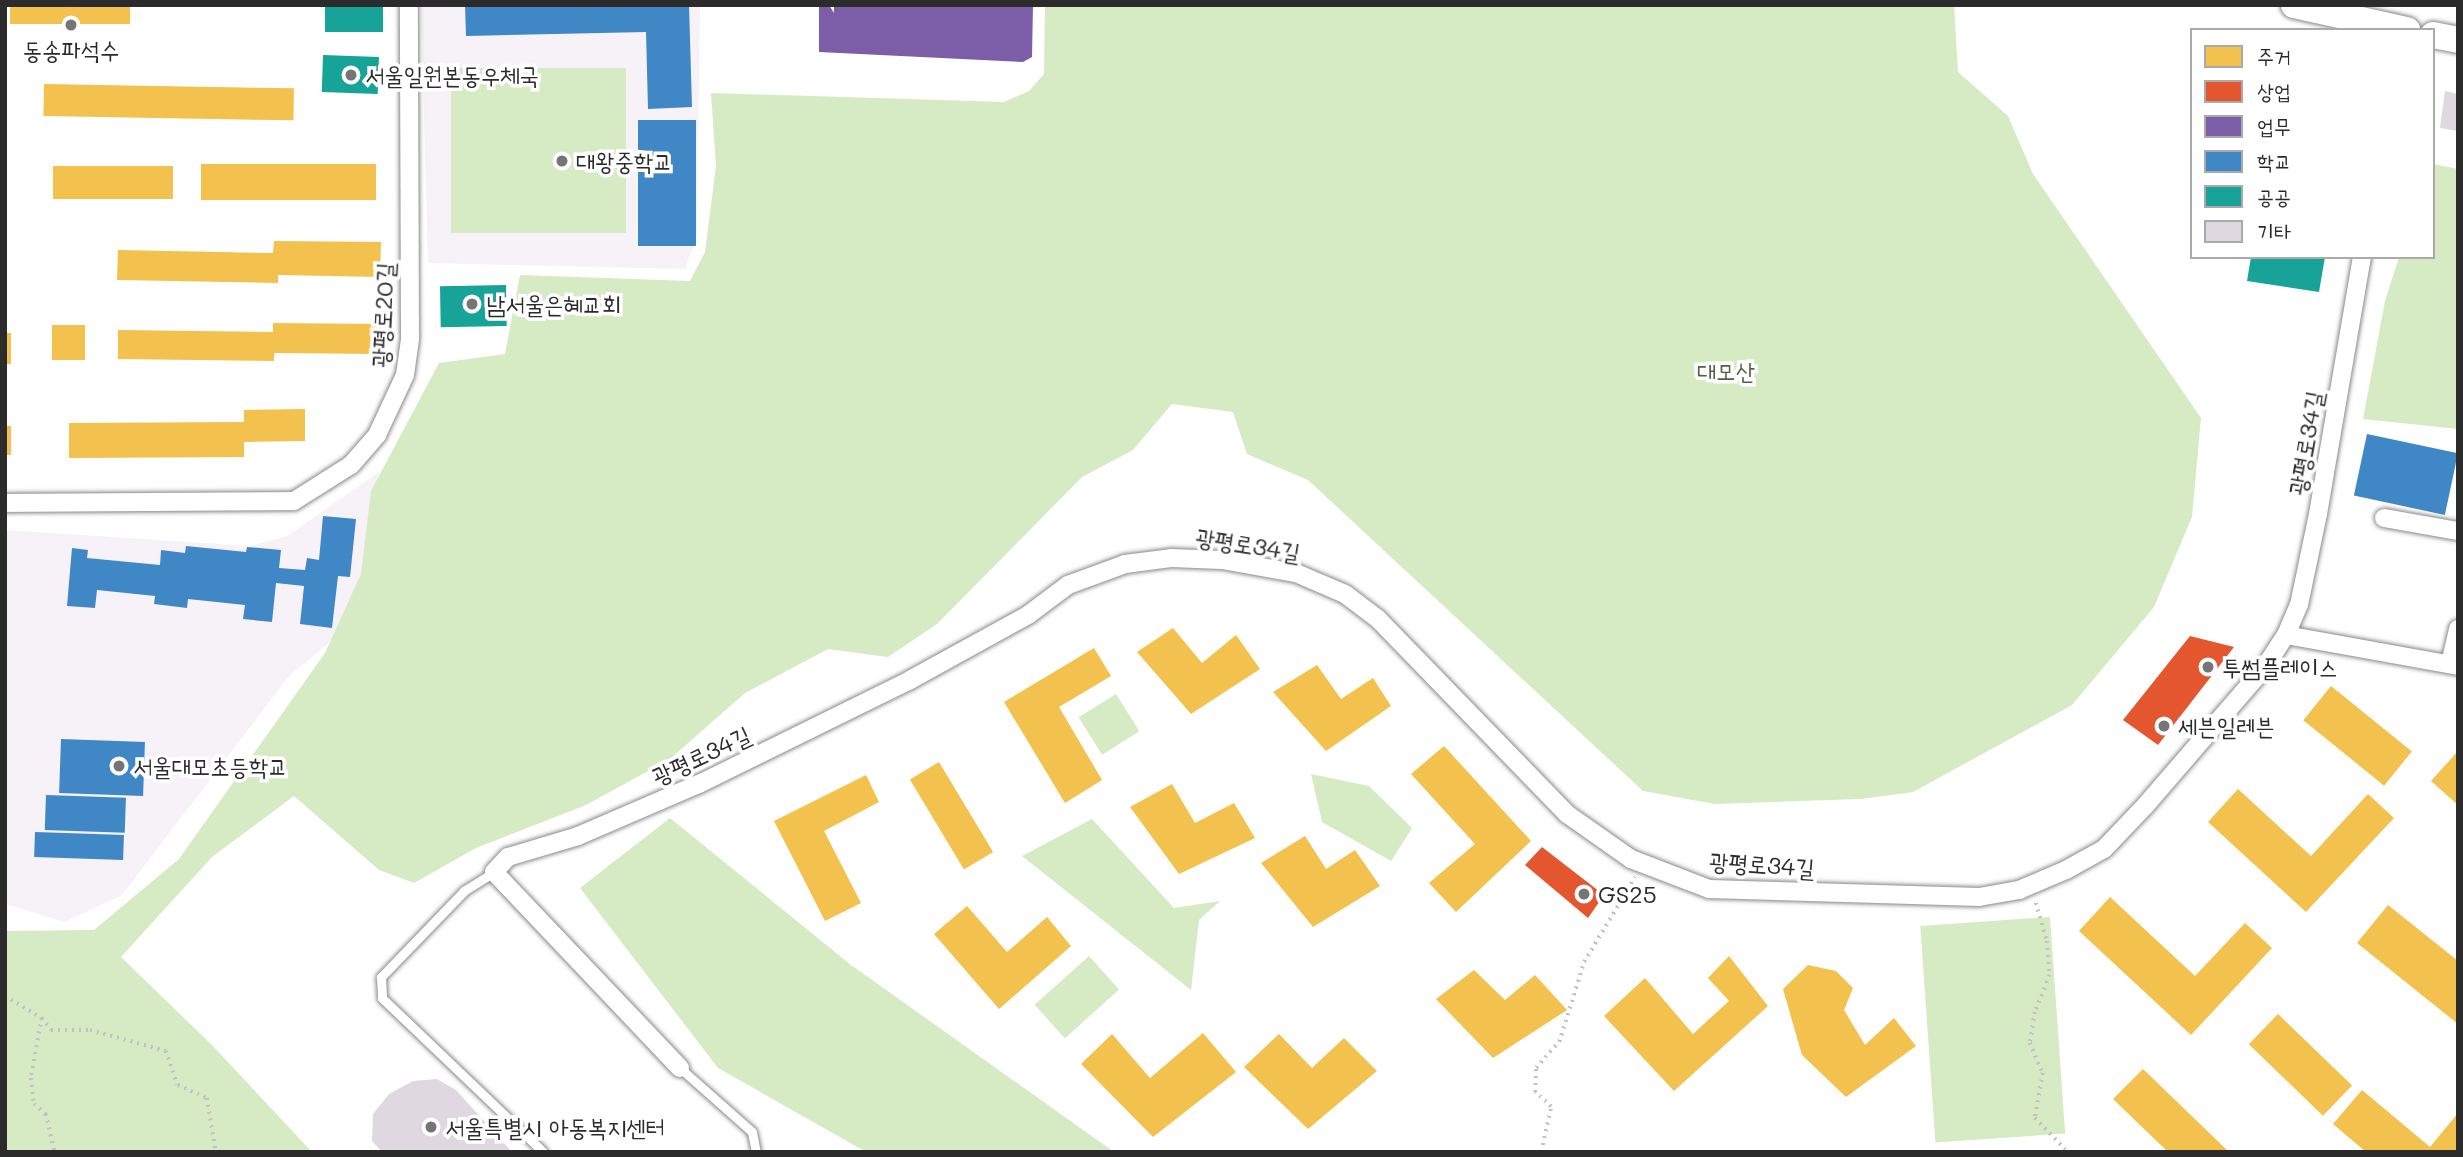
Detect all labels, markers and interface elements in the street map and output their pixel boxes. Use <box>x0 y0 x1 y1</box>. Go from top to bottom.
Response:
marker: 동송파석수 <box>63 17 79 33</box>
legend <box>2190 28 2435 259</box>
place label: 동송파석수 <box>23 36 119 64</box>
text: 주거 <box>2257 42 2291 69</box>
place label: 서울일원본동우체국 <box>365 61 539 89</box>
marker: 서울일원본동우체국 <box>343 67 359 83</box>
text: 상업 <box>2257 77 2291 104</box>
text: 업무 <box>2257 112 2291 139</box>
place label: 대왕중학교 <box>576 147 673 175</box>
text: 학교 <box>2257 147 2291 174</box>
marker: 대왕중학교 <box>554 153 570 169</box>
text: 공공 <box>2257 182 2291 209</box>
text: 기타 <box>2257 217 2291 244</box>
street label: 광평로20길 <box>365 262 399 368</box>
place label: 남서울은혜교회 <box>486 290 621 318</box>
marker: 남서울은혜교회 <box>464 296 480 312</box>
park label: 대모산 <box>1697 357 1755 385</box>
street label: 광평로34길 <box>2282 389 2328 497</box>
street label: 광평로34길 <box>1194 522 1302 566</box>
place label: 투썸플레이스 <box>2222 653 2338 681</box>
marker: 투썸플레이스 <box>2200 659 2216 675</box>
place label: 세븐일레븐 <box>2178 712 2275 740</box>
marker: 세븐일레븐 <box>2156 718 2172 734</box>
street label: 광평로34길 <box>647 720 755 790</box>
place label: 서울대모초등학교 <box>133 752 288 780</box>
marker: 서울대모초등학교 <box>111 758 127 774</box>
street label: 광평로34길 <box>1708 846 1816 882</box>
place label: GS25 <box>1598 880 1657 908</box>
marker: GS25 <box>1576 886 1592 902</box>
place label: 서울특별시 아동복지센터 <box>445 1113 665 1141</box>
marker: 서울특별시 아동복지센터 <box>423 1119 439 1135</box>

